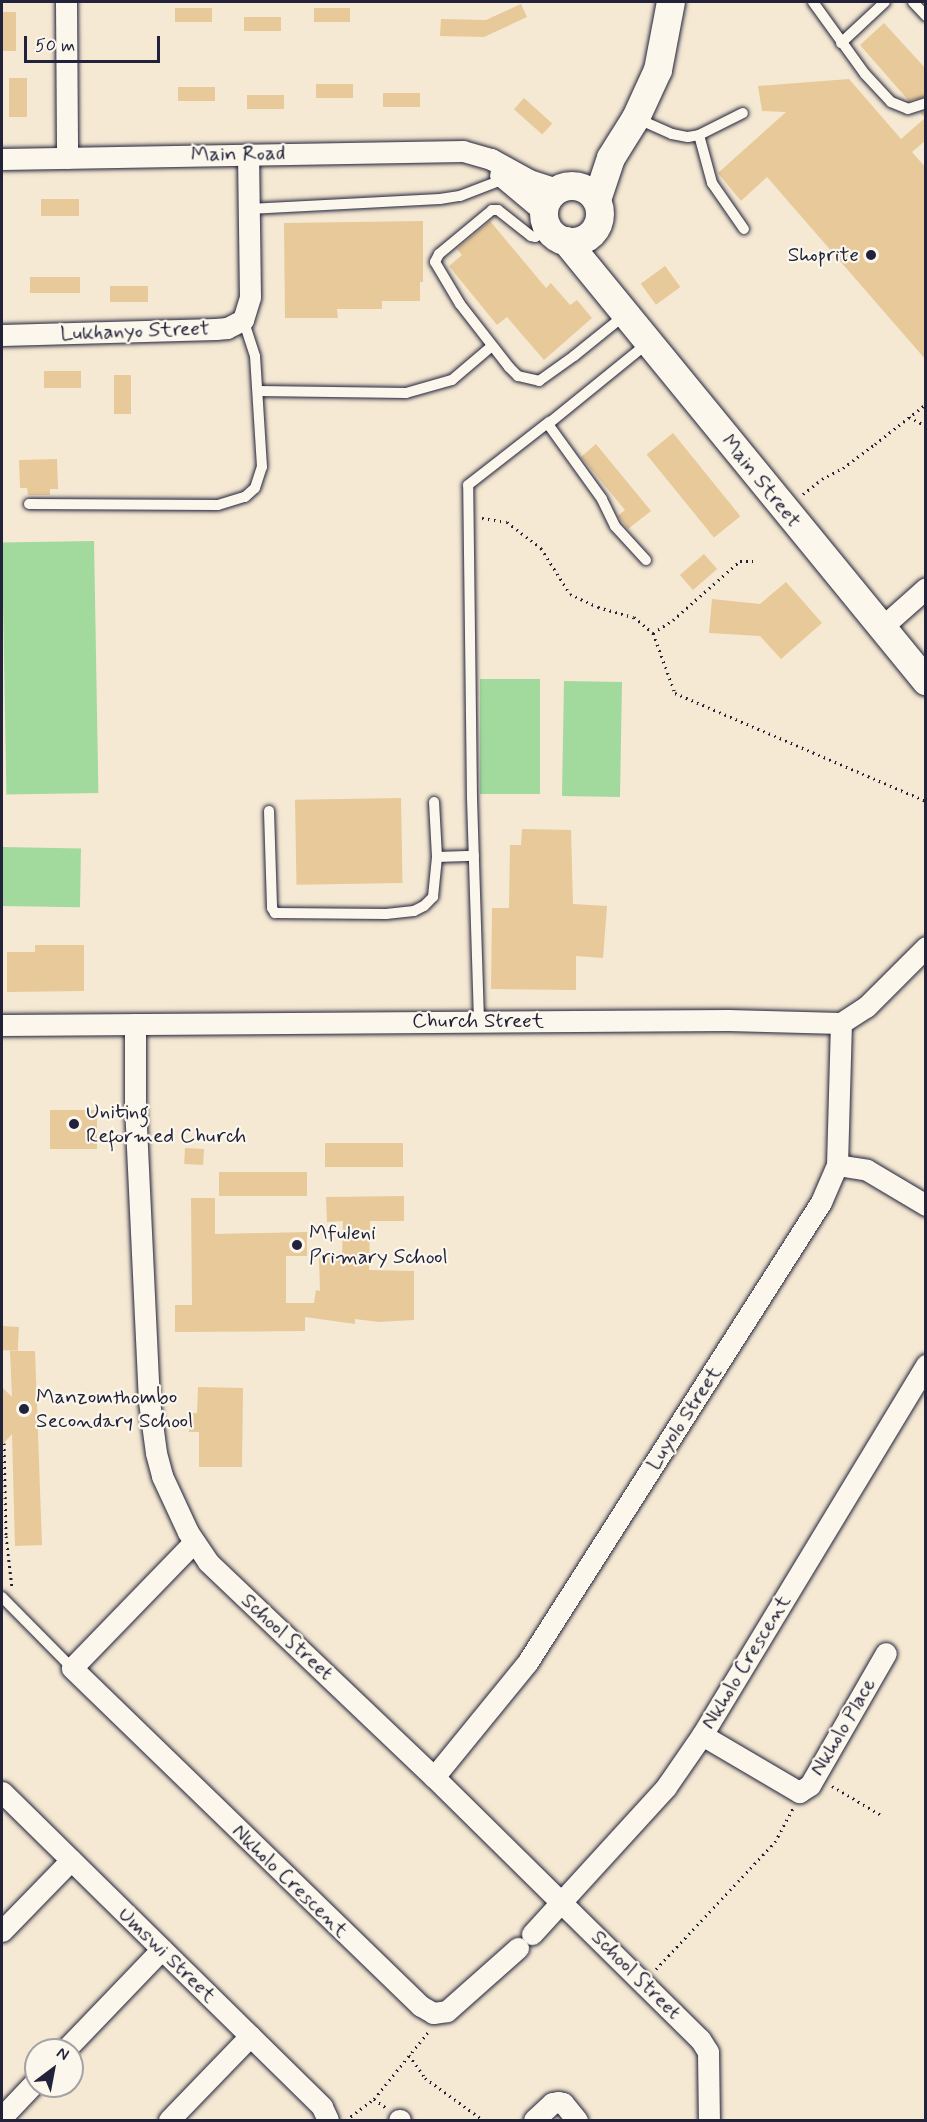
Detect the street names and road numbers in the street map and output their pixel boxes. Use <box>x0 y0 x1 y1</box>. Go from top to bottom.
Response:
street label: Main Road <box>191 141 285 167</box>
street label: Lukhanyo Street <box>60 316 210 346</box>
street label: Main Street <box>716 430 806 532</box>
street label: Church Street <box>412 1008 544 1034</box>
street label: Luyolo Street <box>641 1361 727 1475</box>
street label: School Street <box>234 1587 340 1687</box>
street label: Nkholo Crescent <box>698 1594 794 1730</box>
street label: Nkholo Place <box>805 1673 881 1781</box>
street label: Nkholo Crescent <box>229 1822 351 1940</box>
street label: Umswi Street <box>113 1902 221 2008</box>
street label: School Street <box>585 1924 687 2026</box>

